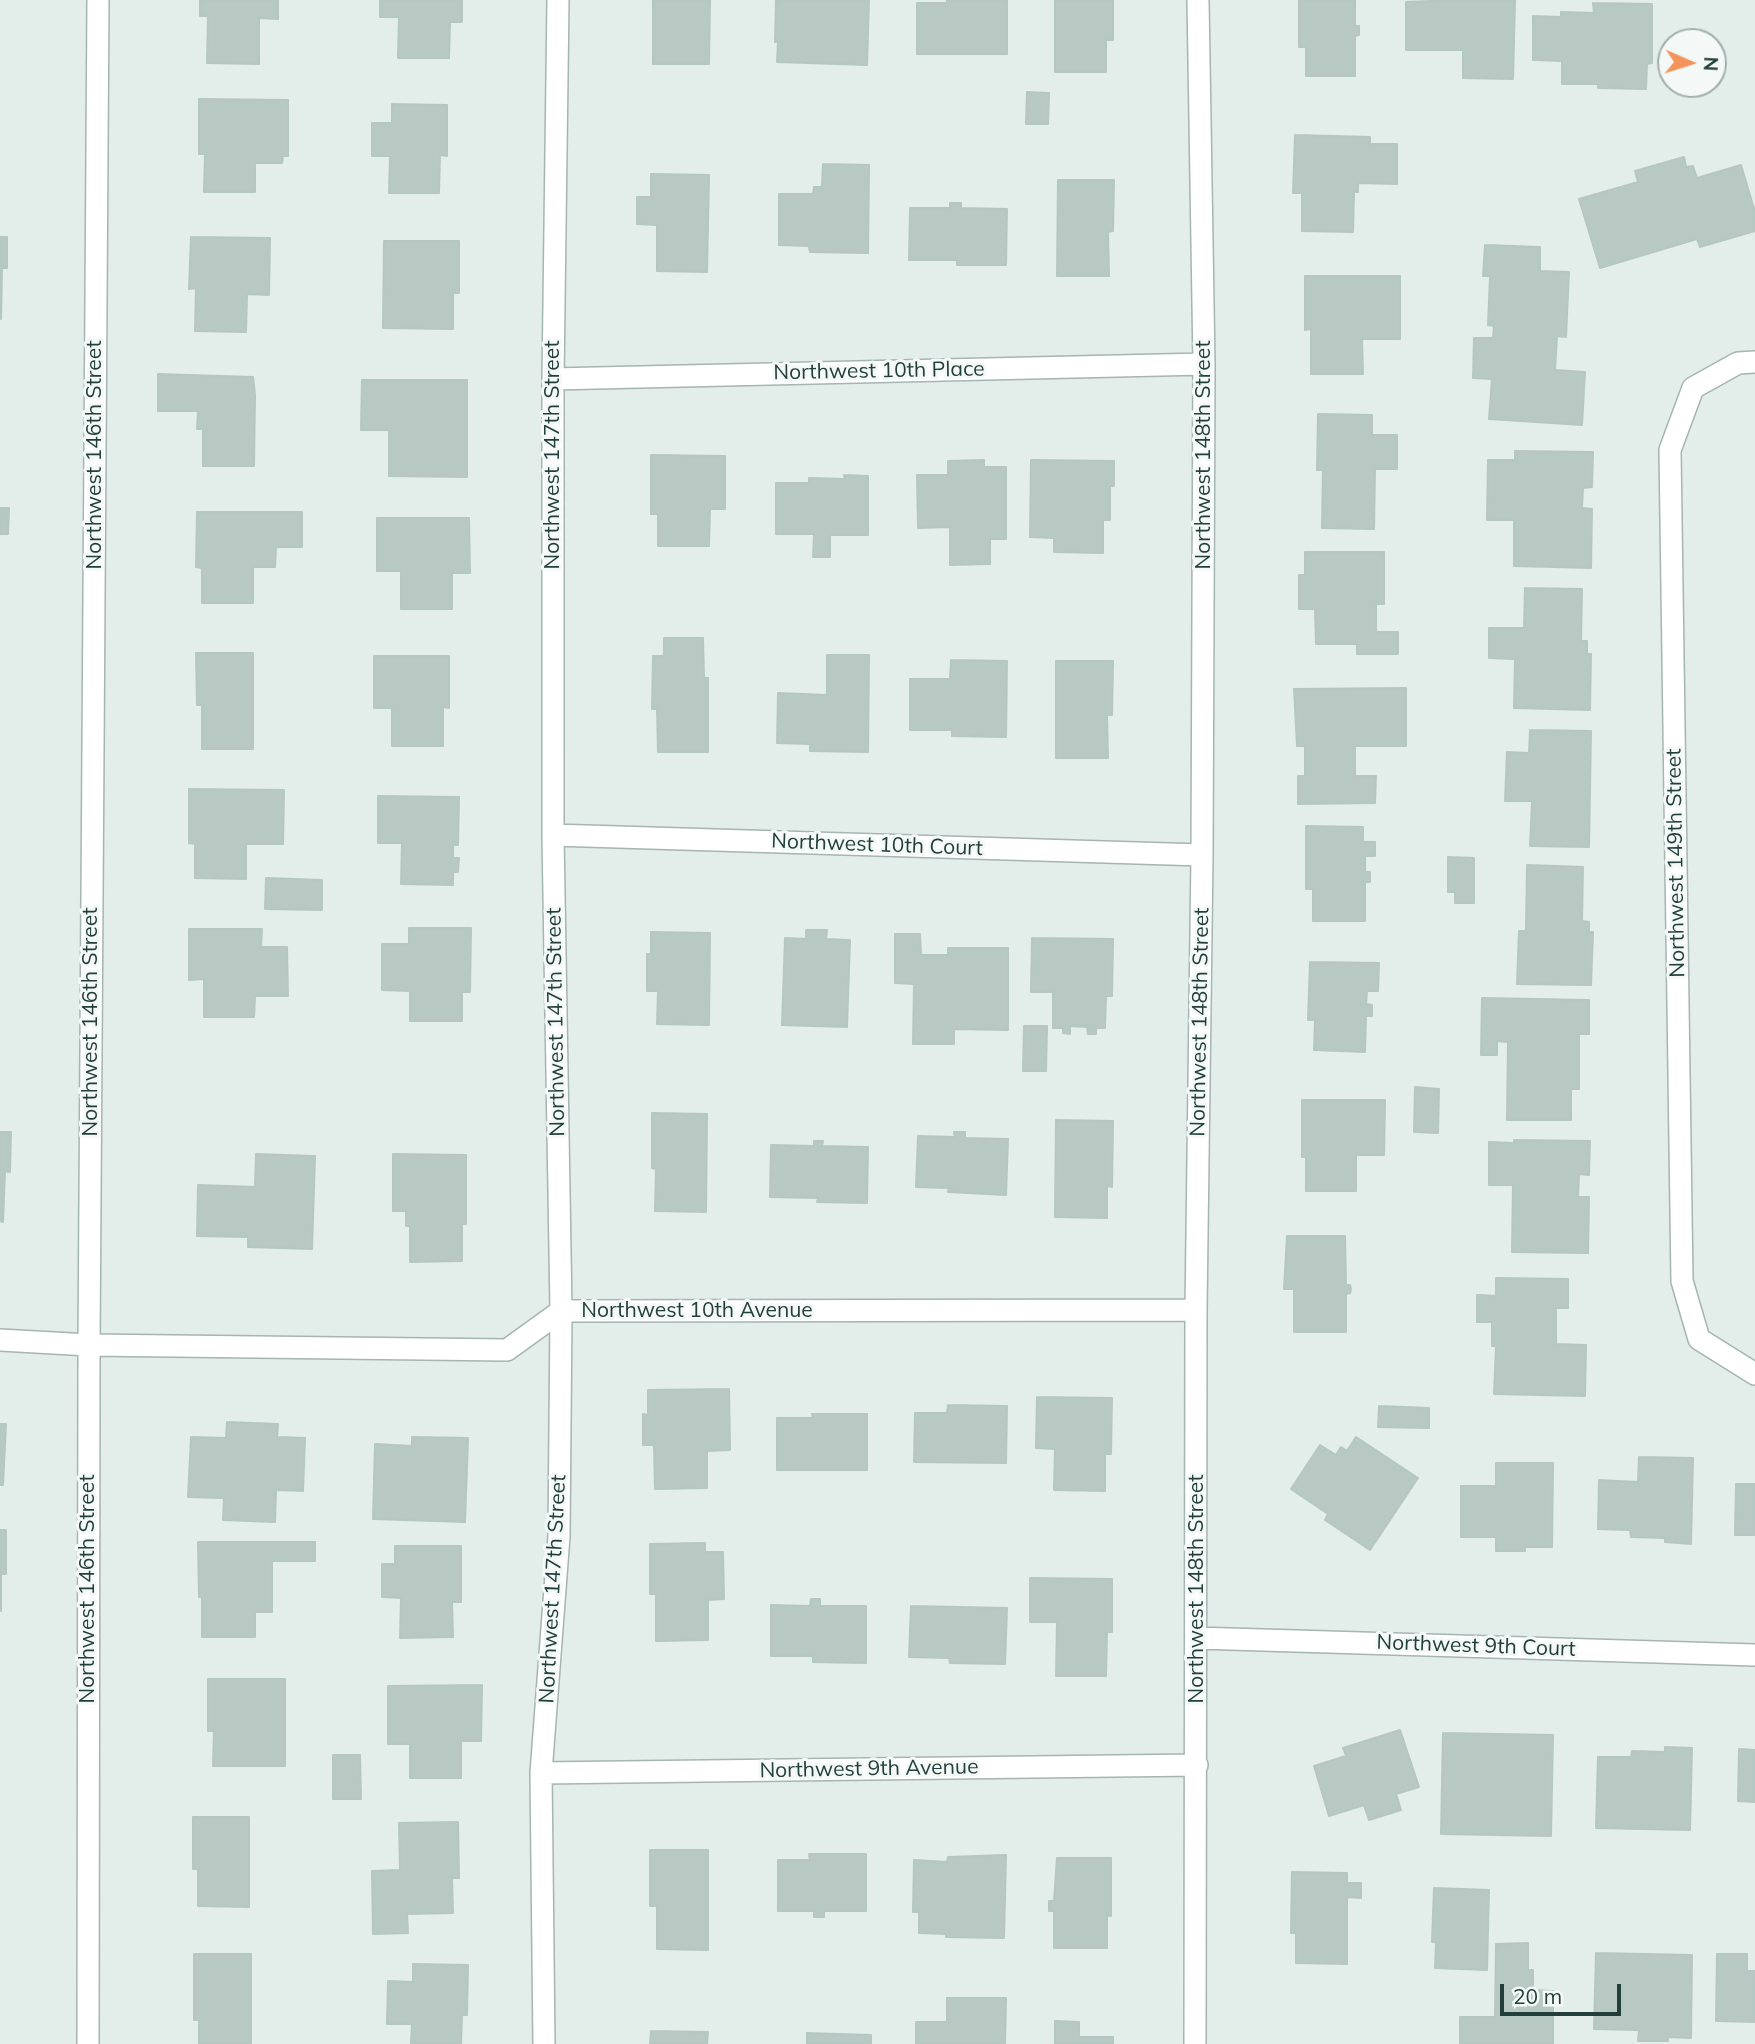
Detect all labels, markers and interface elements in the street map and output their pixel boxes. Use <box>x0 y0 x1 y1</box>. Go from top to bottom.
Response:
north arrow <box>1657 28 1727 98</box>
text: N <box>1699 56 1723 72</box>
street label: Northwest 146th Street <box>82 340 108 570</box>
street label: Northwest 147th Street <box>540 340 566 570</box>
street label: Northwest 148th Street <box>1191 340 1217 570</box>
street label: Northwest 10th Place <box>773 357 985 385</box>
street label: Northwest 149th Street <box>1661 748 1691 978</box>
street label: Northwest 10th Court <box>771 829 983 861</box>
street label: Northwest 146th Street <box>78 907 104 1137</box>
street label: Northwest 147th Street <box>541 907 571 1137</box>
street label: Northwest 148th Street <box>1185 907 1215 1137</box>
street label: Northwest 10th Avenue <box>581 1298 813 1324</box>
street label: Northwest 146th Street <box>75 1474 101 1704</box>
street label: Northwest 147th Street <box>534 1474 572 1704</box>
street label: Northwest 148th Street <box>1184 1474 1210 1704</box>
street label: Northwest 9th Court <box>1376 1630 1576 1662</box>
street label: Northwest 9th Avenue <box>759 1754 979 1784</box>
scale bar <box>1503 1970 1624 2014</box>
text: 20 m <box>1513 1983 1562 2009</box>

